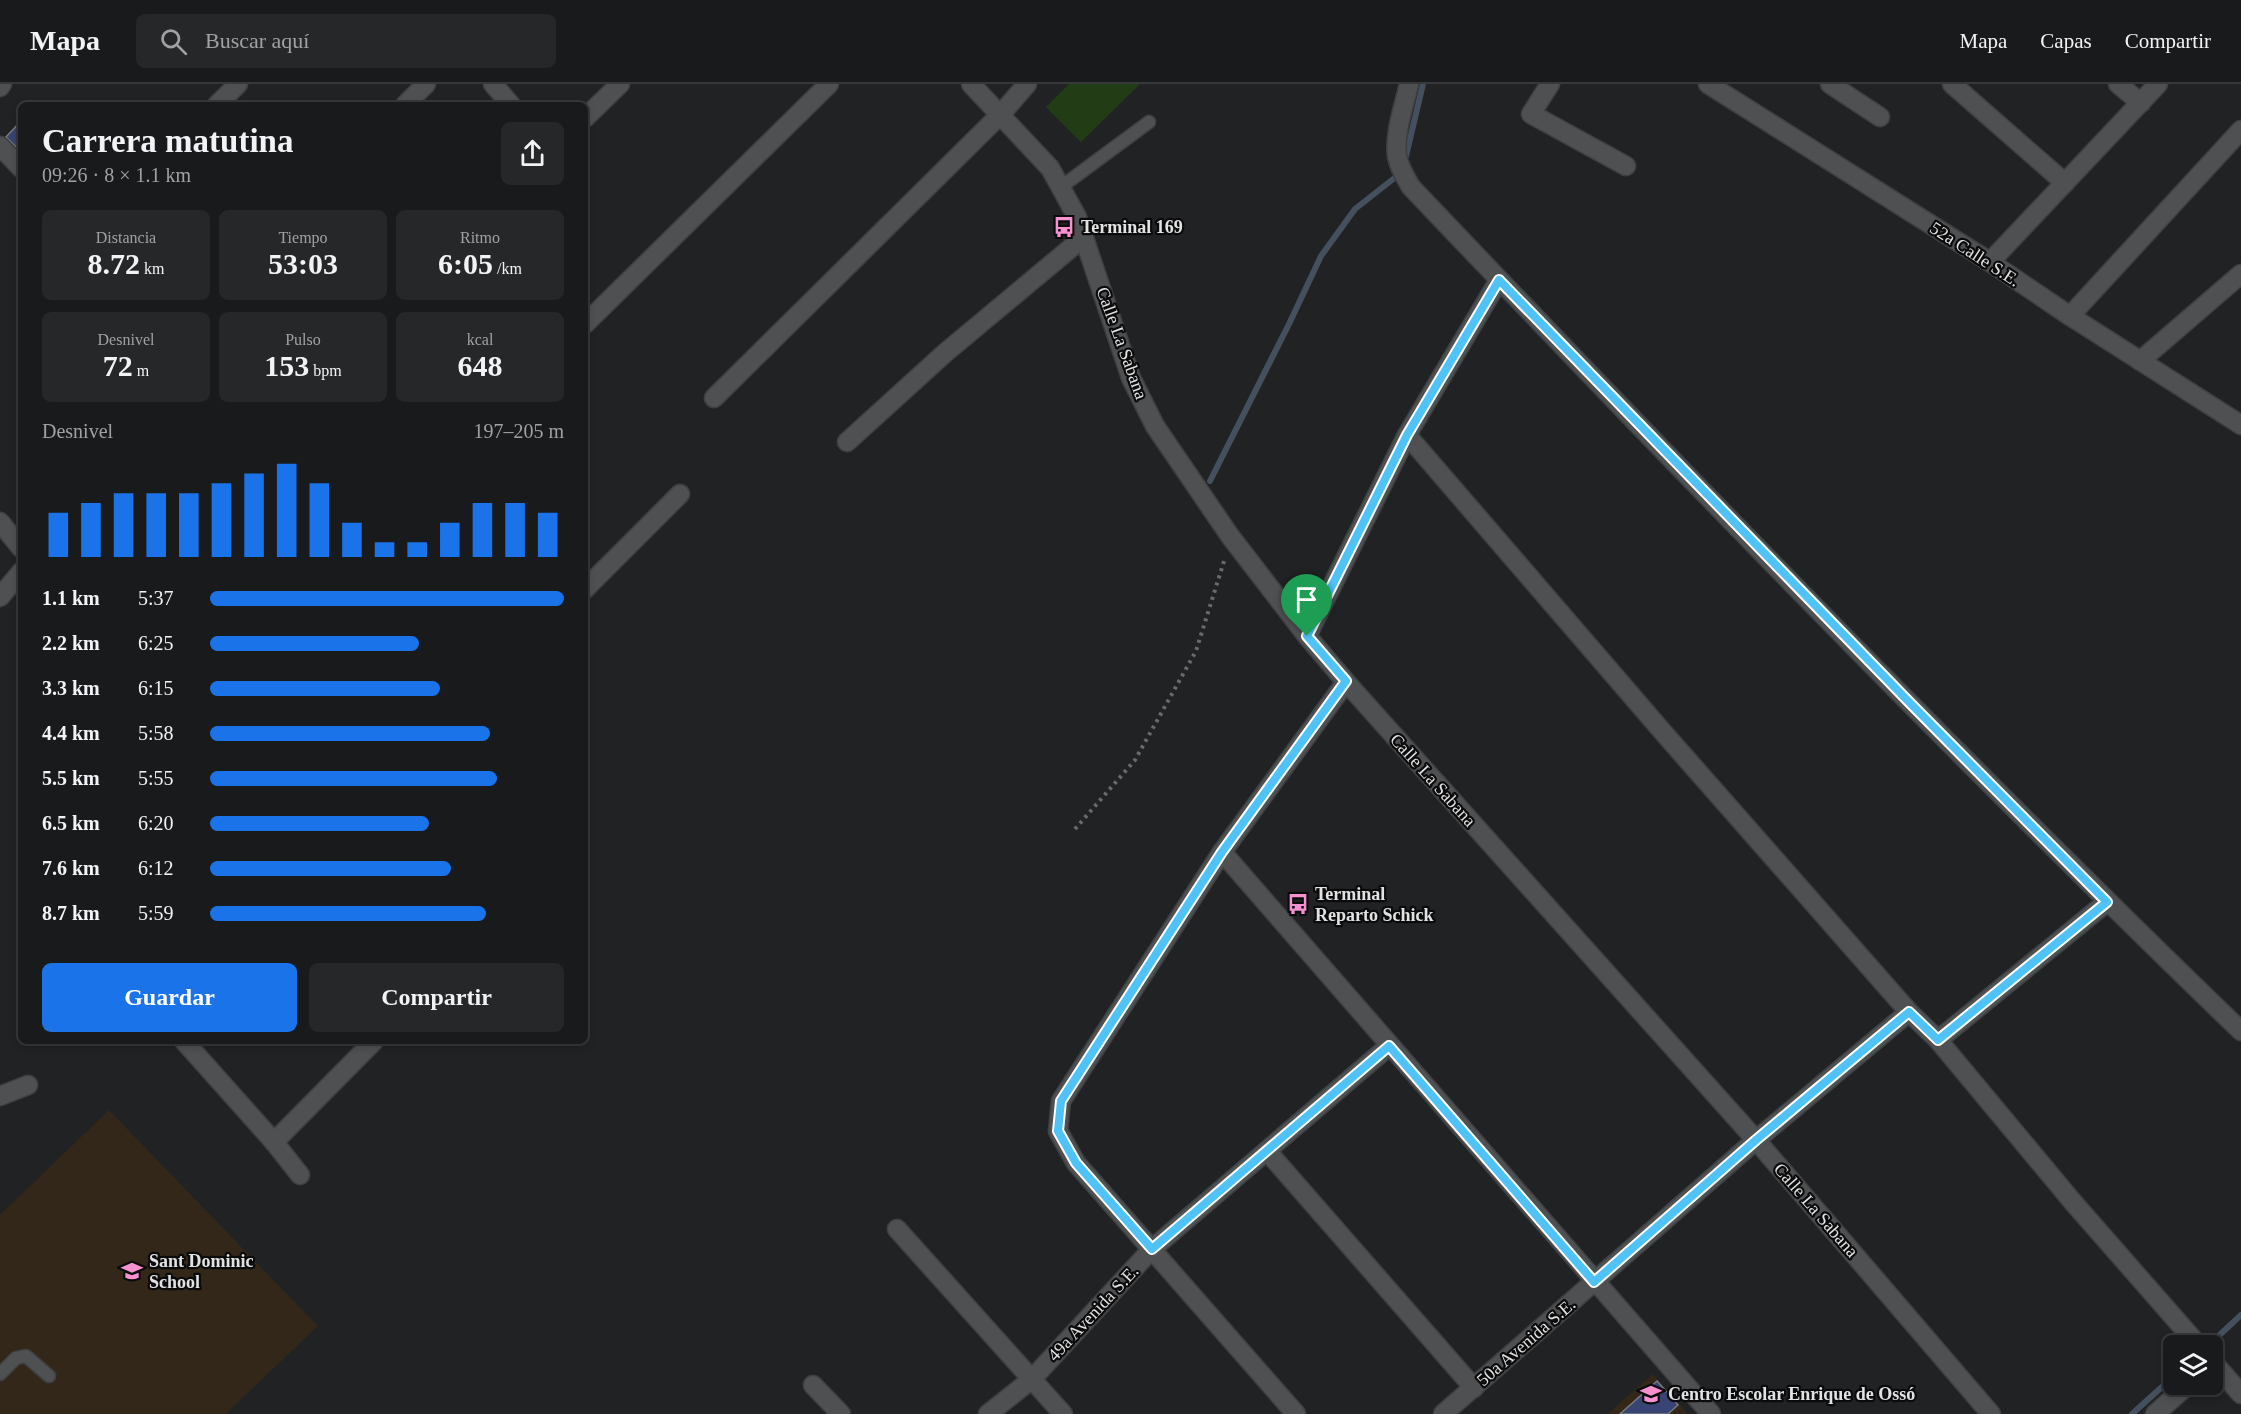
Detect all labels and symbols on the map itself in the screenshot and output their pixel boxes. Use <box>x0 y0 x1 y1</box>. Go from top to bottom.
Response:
bus stop icon: Terminal 169 <box>1052 215 1076 239</box>
place label: Terminal 169 <box>1081 217 1183 237</box>
street label: 52a Calle S.E. <box>1926 218 2024 290</box>
street label: Calle La Sabana <box>1092 284 1152 402</box>
pin <box>1281 574 1332 636</box>
street label: Calle La Sabana <box>1386 729 1480 831</box>
place label: Terminal Reparto Schick <box>1315 884 1434 925</box>
bus stop icon: Terminal Reparto Schick <box>1286 892 1310 916</box>
street label: Calle La Sabana <box>1770 1159 1862 1261</box>
place label: Sant Dominic School <box>149 1251 254 1292</box>
school or university icon: Sant Dominic School <box>120 1259 144 1283</box>
street label: 49a Avenida S.E. <box>1044 1261 1142 1365</box>
street label: 50a Avenida S.E. <box>1473 1294 1579 1390</box>
school or university icon: Centro Escolar Enrique de Ossó <box>1639 1382 1663 1406</box>
place label: Centro Escolar Enrique de Ossó <box>1668 1384 1915 1404</box>

